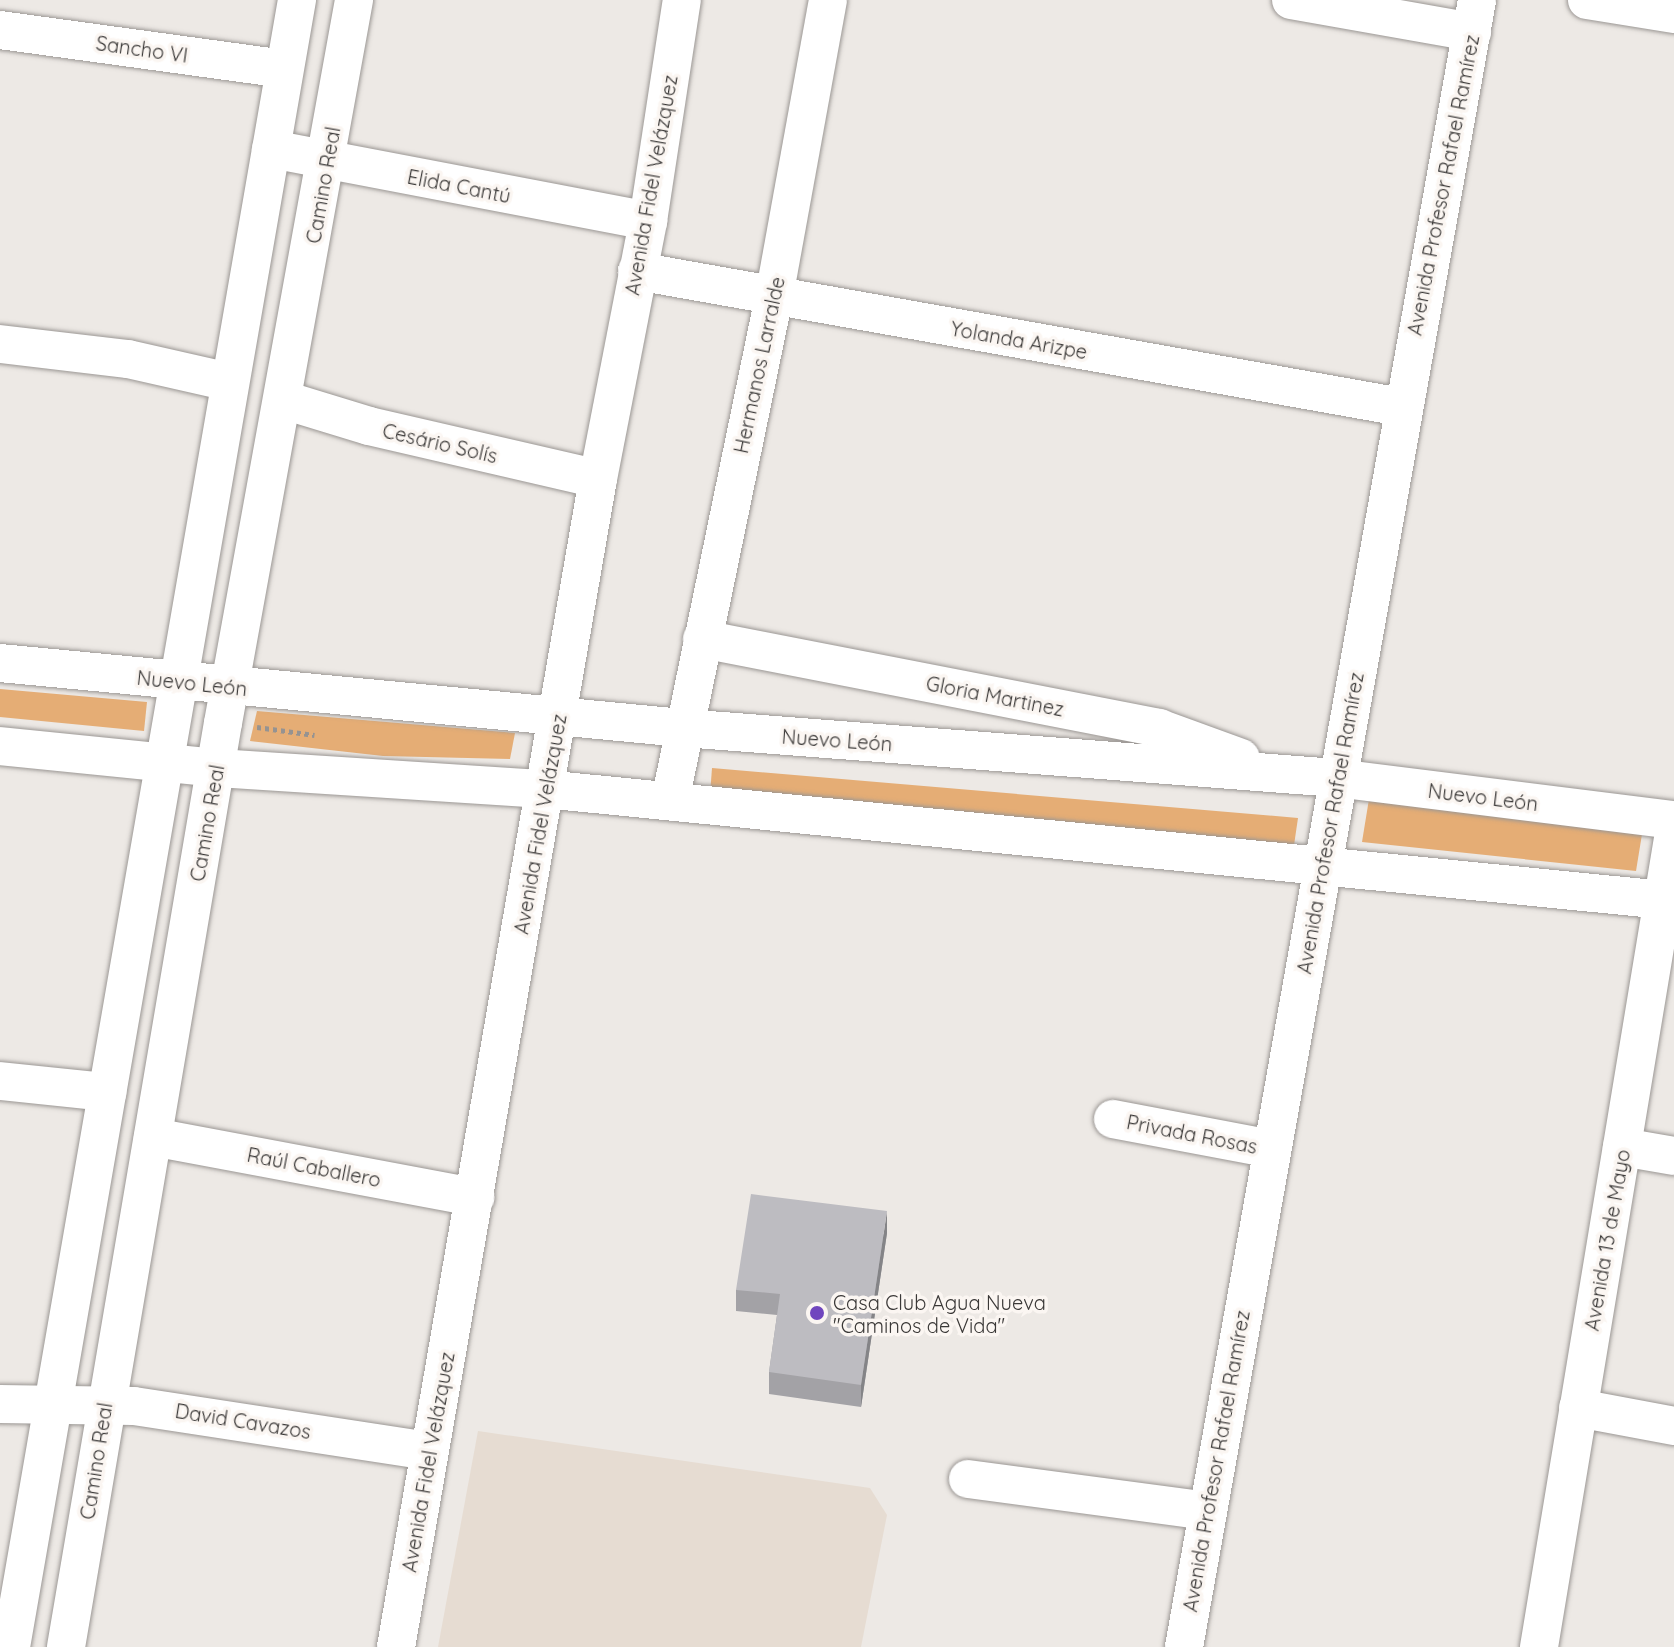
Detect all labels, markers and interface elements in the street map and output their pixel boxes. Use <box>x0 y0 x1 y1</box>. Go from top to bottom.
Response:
street label: Sancho VI <box>95 31 189 67</box>
street label: Avenida Profesor Rafael Ramírez <box>1402 33 1484 337</box>
street label: Avenida Fidel Velázquez <box>620 73 682 297</box>
street label: Camino Real <box>301 125 345 245</box>
street label: Elida Cantú <box>405 164 513 208</box>
street label: Hermanos Larralde <box>729 274 789 456</box>
street label: Yolanda Arizpe <box>949 316 1089 364</box>
street label: Cesário Solís <box>380 418 500 468</box>
street label: Nuevo León <box>136 665 248 701</box>
street label: Avenida Profesor Rafael Ramírez <box>1292 670 1368 976</box>
street label: Gloria Martinez <box>924 671 1066 721</box>
street label: Avenida Fidel Velázquez <box>509 712 571 936</box>
street label: Nuevo León <box>781 724 893 756</box>
street label: Camino Real <box>185 763 229 883</box>
street label: Nuevo León <box>1427 778 1539 816</box>
street label: Privada Rosas <box>1125 1110 1259 1158</box>
street label: Raúl Caballero <box>245 1142 383 1192</box>
street label: Avenida 13 de Mayo <box>1579 1147 1635 1333</box>
place label: Casa Club Agua Nueva "Caminos de Vida" <box>833 1290 1046 1337</box>
marker: Casa Club Agua Nueva "Caminos de Vida" <box>808 1304 826 1322</box>
street label: Avenida Profesor Rafael Ramírez <box>1178 1308 1254 1614</box>
street label: Avenida Fidel Velázquez <box>397 1350 459 1574</box>
street label: David Cavazos <box>173 1398 313 1444</box>
street label: Camino Real <box>75 1401 117 1521</box>

